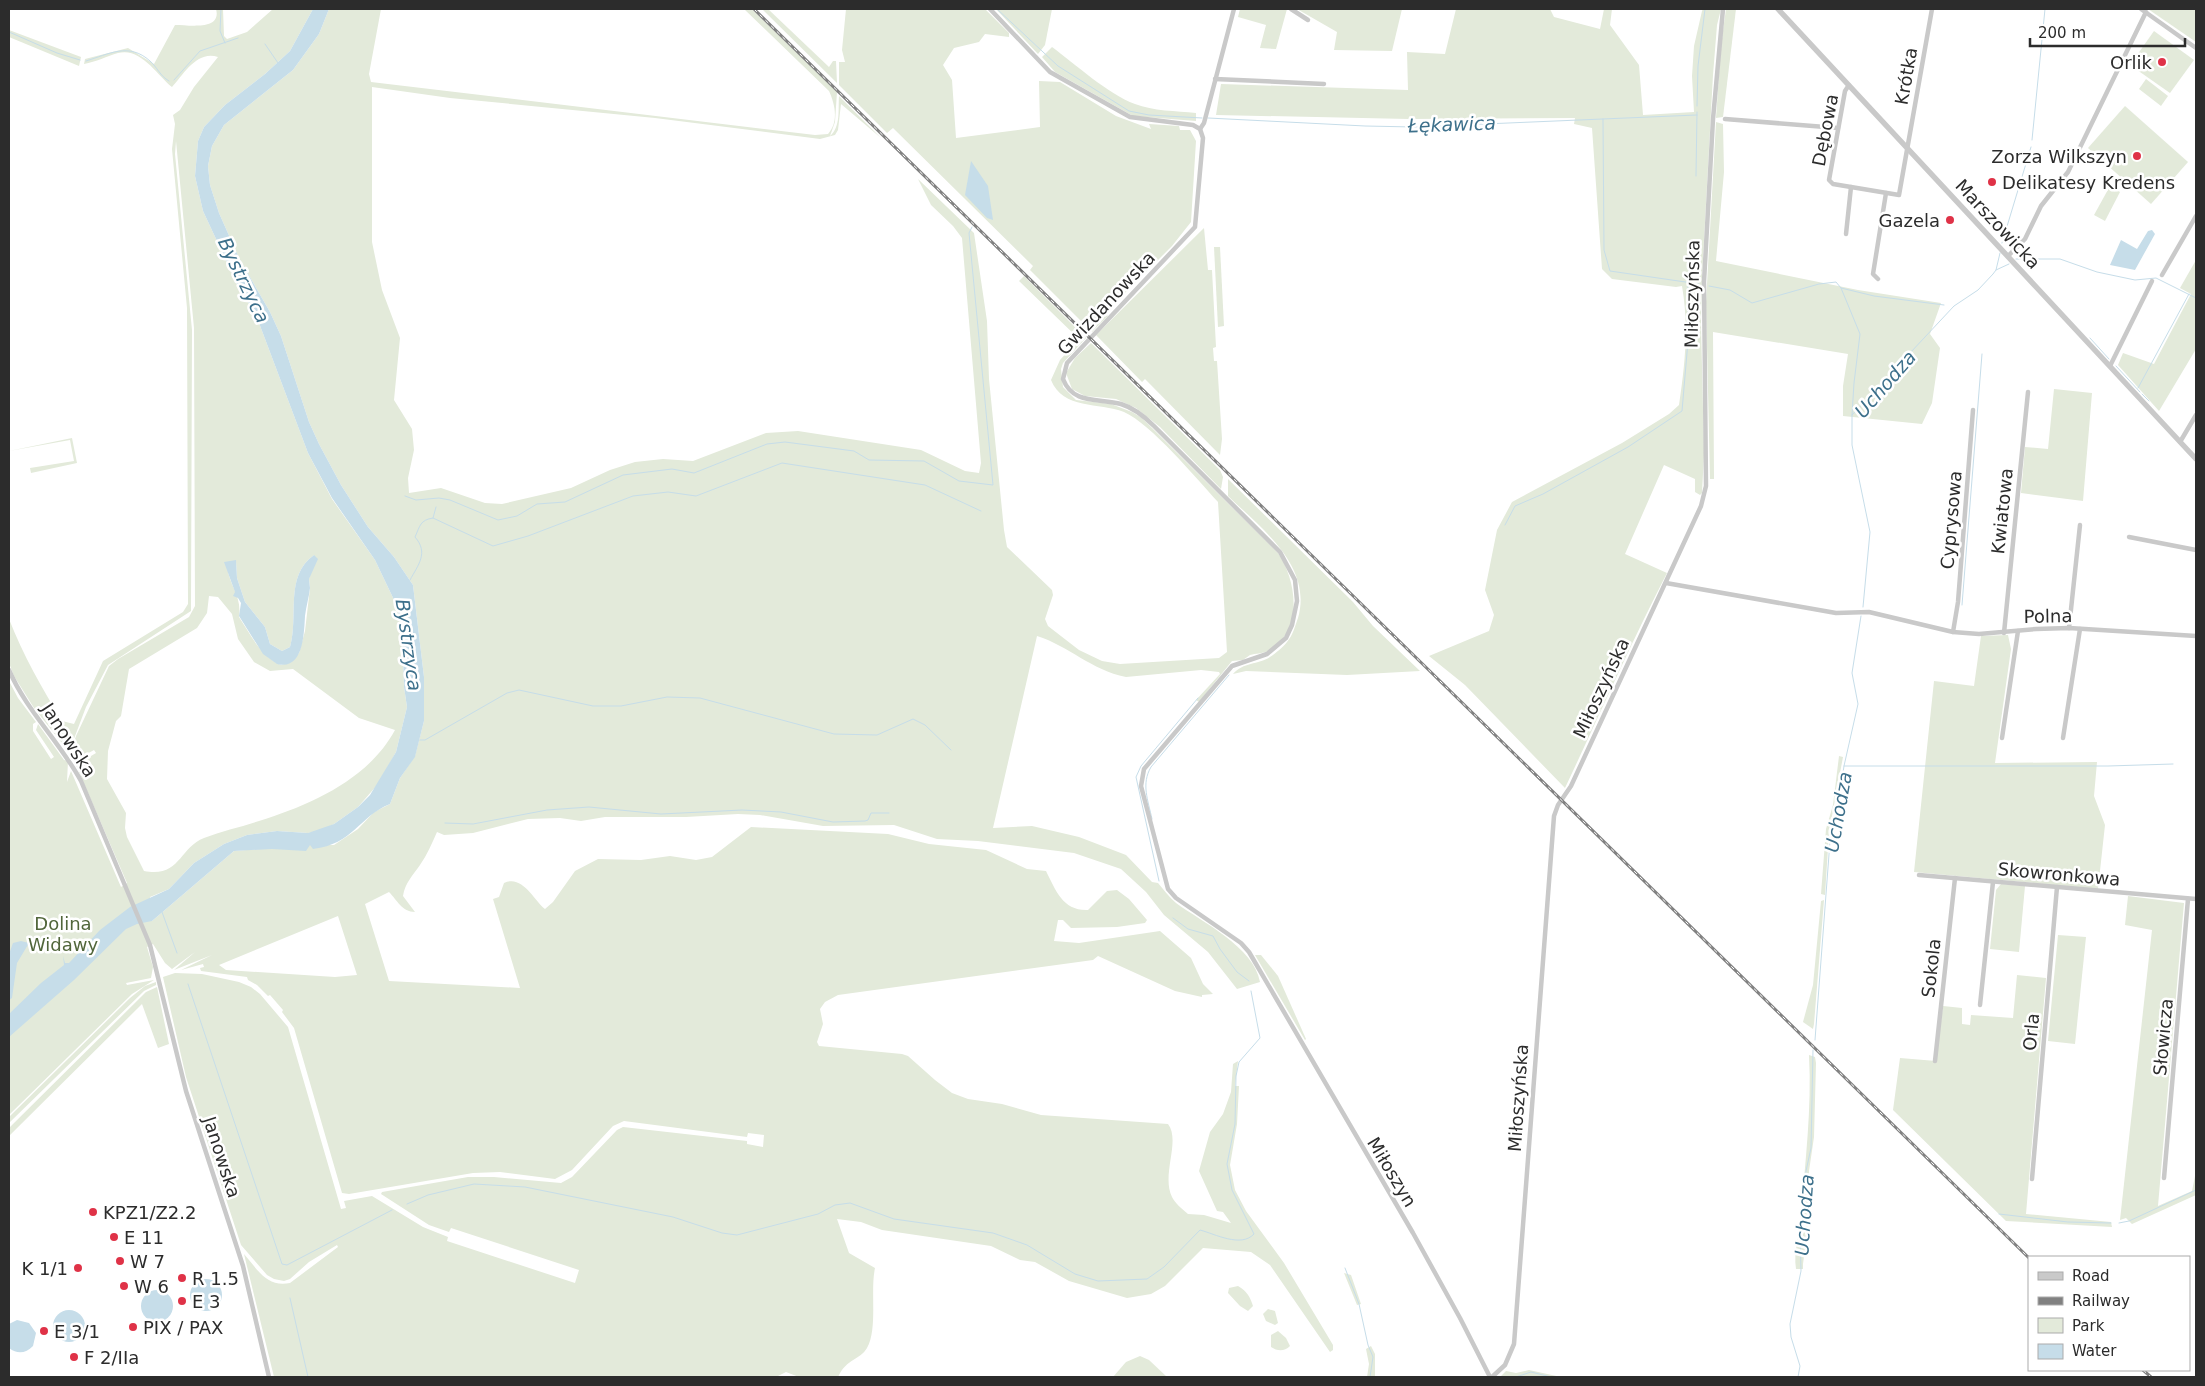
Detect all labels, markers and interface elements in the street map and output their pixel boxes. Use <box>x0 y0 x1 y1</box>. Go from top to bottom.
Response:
scale bar <box>2030 15 2185 47</box>
text: 200 m <box>2038 24 2086 42</box>
street label: Krótka <box>1891 46 1921 106</box>
place label: Orlik <box>2110 52 2153 73</box>
marker: Orlik <box>2156 56 2168 68</box>
street label: Dębowa <box>1808 92 1842 168</box>
water label: Łękawica <box>1407 111 1496 137</box>
place label: Zorza Wilkszyn <box>1991 146 2127 167</box>
marker: Zorza Wilkszyn <box>2131 150 2143 162</box>
place label: Delikatesy Kredens <box>2002 172 2175 193</box>
street label: Marszowicka <box>1951 175 2045 273</box>
marker: Delikatesy Kredens <box>1986 176 1998 188</box>
place label: Gazela <box>1878 210 1940 231</box>
marker: Gazela <box>1944 214 1956 226</box>
water label: Bystrzyca <box>214 233 274 327</box>
street label: Miłoszyńska <box>1681 240 1703 348</box>
street label: Gwizdanowska <box>1053 247 1159 359</box>
water label: Uchodza <box>1850 346 1920 422</box>
street label: Kwiatowa <box>1987 467 2017 555</box>
street label: Cyprysowa <box>1936 470 1966 570</box>
water label: Bystrzyca <box>392 598 426 692</box>
street label: Polna <box>2023 605 2073 627</box>
street label: Miłoszyńska <box>1569 635 1633 741</box>
street label: Janowska <box>37 698 101 781</box>
water label: Uchodza <box>1820 770 1856 854</box>
street label: Skowronkowa <box>1997 858 2121 890</box>
park label: Dolina Widawy <box>28 913 98 955</box>
street label: Sokola <box>1917 937 1945 999</box>
street label: Słowicza <box>2149 997 2177 1077</box>
street label: Orla <box>2019 1012 2043 1052</box>
street label: Miłoszyńska <box>1504 1043 1532 1153</box>
street label: Janowska <box>199 1113 245 1200</box>
street label: Miłoszyn <box>1363 1133 1421 1211</box>
water label: Uchodza <box>1790 1173 1818 1257</box>
place label: KPZ1/Z2.2 <box>103 1202 196 1223</box>
marker: KPZ1/Z2.2 <box>87 1206 99 1218</box>
place label: E 11 <box>124 1227 164 1248</box>
marker: E 11 <box>108 1231 120 1243</box>
place label: W 7 <box>130 1251 165 1272</box>
marker: W 7 <box>114 1255 126 1267</box>
legend <box>2028 1256 2190 1371</box>
place label: K 1/1 <box>22 1258 68 1279</box>
marker: K 1/1 <box>72 1262 84 1274</box>
text: Road <box>2072 1267 2110 1285</box>
place label: R 1.5 <box>192 1268 239 1289</box>
marker: R 1.5 <box>176 1272 188 1284</box>
place label: W 6 <box>134 1276 169 1297</box>
marker: W 6 <box>118 1280 130 1292</box>
place label: E 3 <box>192 1291 221 1312</box>
text: Railway <box>2072 1292 2130 1310</box>
marker: E 3 <box>176 1295 188 1307</box>
place label: PIX / PAX <box>143 1317 223 1338</box>
text: Park <box>2072 1317 2105 1335</box>
place label: E 3/1 <box>54 1321 100 1342</box>
marker: PIX / PAX <box>127 1321 139 1333</box>
marker: E 3/1 <box>38 1325 50 1337</box>
text: Water <box>2072 1342 2117 1360</box>
place label: F 2/IIa <box>84 1347 139 1368</box>
marker: F 2/IIa <box>68 1351 80 1363</box>

